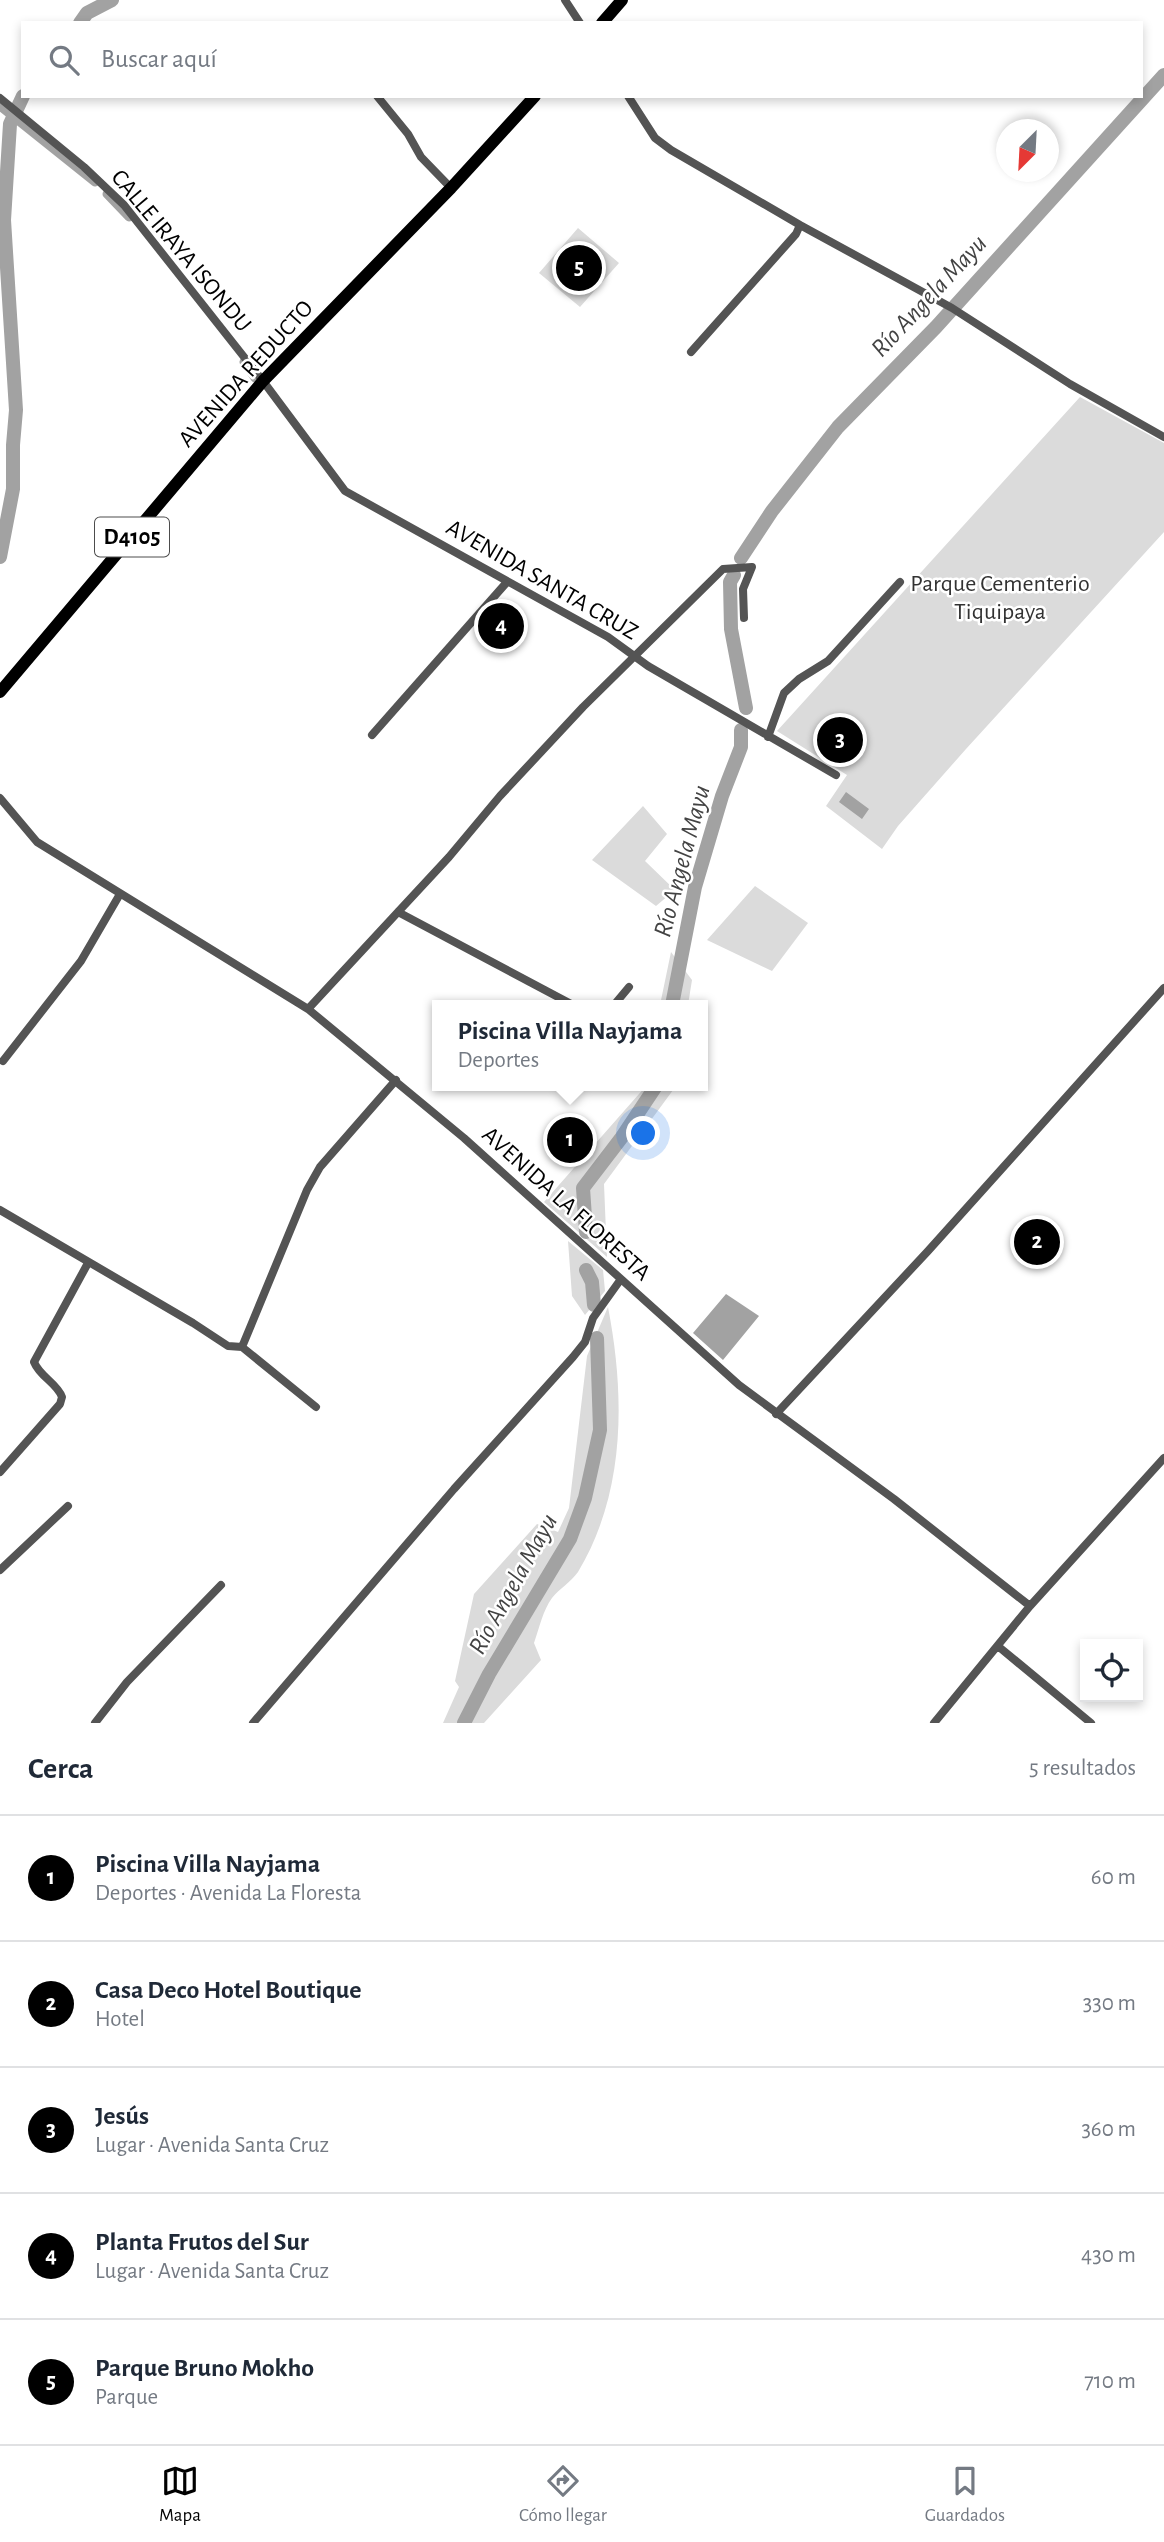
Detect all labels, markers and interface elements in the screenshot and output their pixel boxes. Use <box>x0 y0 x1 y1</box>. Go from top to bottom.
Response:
search box <box>21 21 1143 98</box>
icon: search <box>45 41 83 79</box>
text: Buscar aquí <box>101 46 217 72</box>
north arrow <box>996 119 1059 182</box>
street label: CALLE IRAYA ISONDU <box>106 165 256 337</box>
water label: Río Angela Mayu <box>866 230 992 362</box>
pin: 5 <box>556 242 602 294</box>
street label: AVENIDA REDUCTO <box>174 296 318 452</box>
street label: AVENIDA SANTA CRUZ <box>442 515 642 645</box>
road number: D4105 <box>95 517 169 556</box>
park label: Parque Cementerio Tiquipaya <box>910 572 1090 624</box>
pin: 4 <box>478 600 524 652</box>
pin: 3 <box>817 714 863 766</box>
water label: Río Angela Mayu <box>649 782 715 940</box>
popup <box>432 1000 708 1091</box>
text: Piscina Villa Nayjama <box>457 1018 683 1044</box>
text: Deportes <box>457 1049 539 1072</box>
pin: 1 <box>547 1114 593 1166</box>
your location <box>626 1116 660 1150</box>
street label: AVENIDA LA FLORESTA <box>477 1122 655 1286</box>
pin: 2 <box>1014 1216 1060 1268</box>
water label: Río Angela Mayu <box>464 1509 562 1659</box>
map controls <box>1080 1639 1143 1702</box>
button: locate <box>1080 1639 1143 1702</box>
text: Cerca <box>28 1754 93 1784</box>
text: 5 resultados <box>1029 1757 1136 1780</box>
text: Piscina Villa Nayjama <box>95 1851 320 1877</box>
text: 1 <box>47 1866 55 1889</box>
text: 60 m <box>1091 1866 1136 1889</box>
text: Deportes · Avenida La Floresta <box>95 1882 361 1905</box>
text: Casa Deco Hotel Boutique <box>95 1977 362 2003</box>
text: 2 <box>46 1992 56 2015</box>
text: 330 m <box>1083 1992 1136 2015</box>
text: Hotel <box>95 2008 145 2031</box>
text: Jesús <box>95 2103 149 2129</box>
text: 3 <box>46 2118 56 2141</box>
text: 360 m <box>1081 2118 1136 2141</box>
text: Lugar · Avenida Santa Cruz <box>95 2134 329 2157</box>
text: Planta Frutos del Sur <box>95 2229 309 2255</box>
text: 4 <box>45 2244 57 2267</box>
text: 430 m <box>1081 2244 1136 2267</box>
text: Lugar · Avenida Santa Cruz <box>95 2260 329 2283</box>
text: Parque Bruno Mokho <box>95 2355 314 2381</box>
text: 5 <box>46 2370 56 2393</box>
text: 710 m <box>1084 2370 1136 2393</box>
text: Parque <box>95 2386 158 2409</box>
tab: Mapa <box>159 2462 201 2527</box>
tab: Cómo llegar <box>519 2462 607 2527</box>
tab: Guardados <box>925 2462 1005 2527</box>

